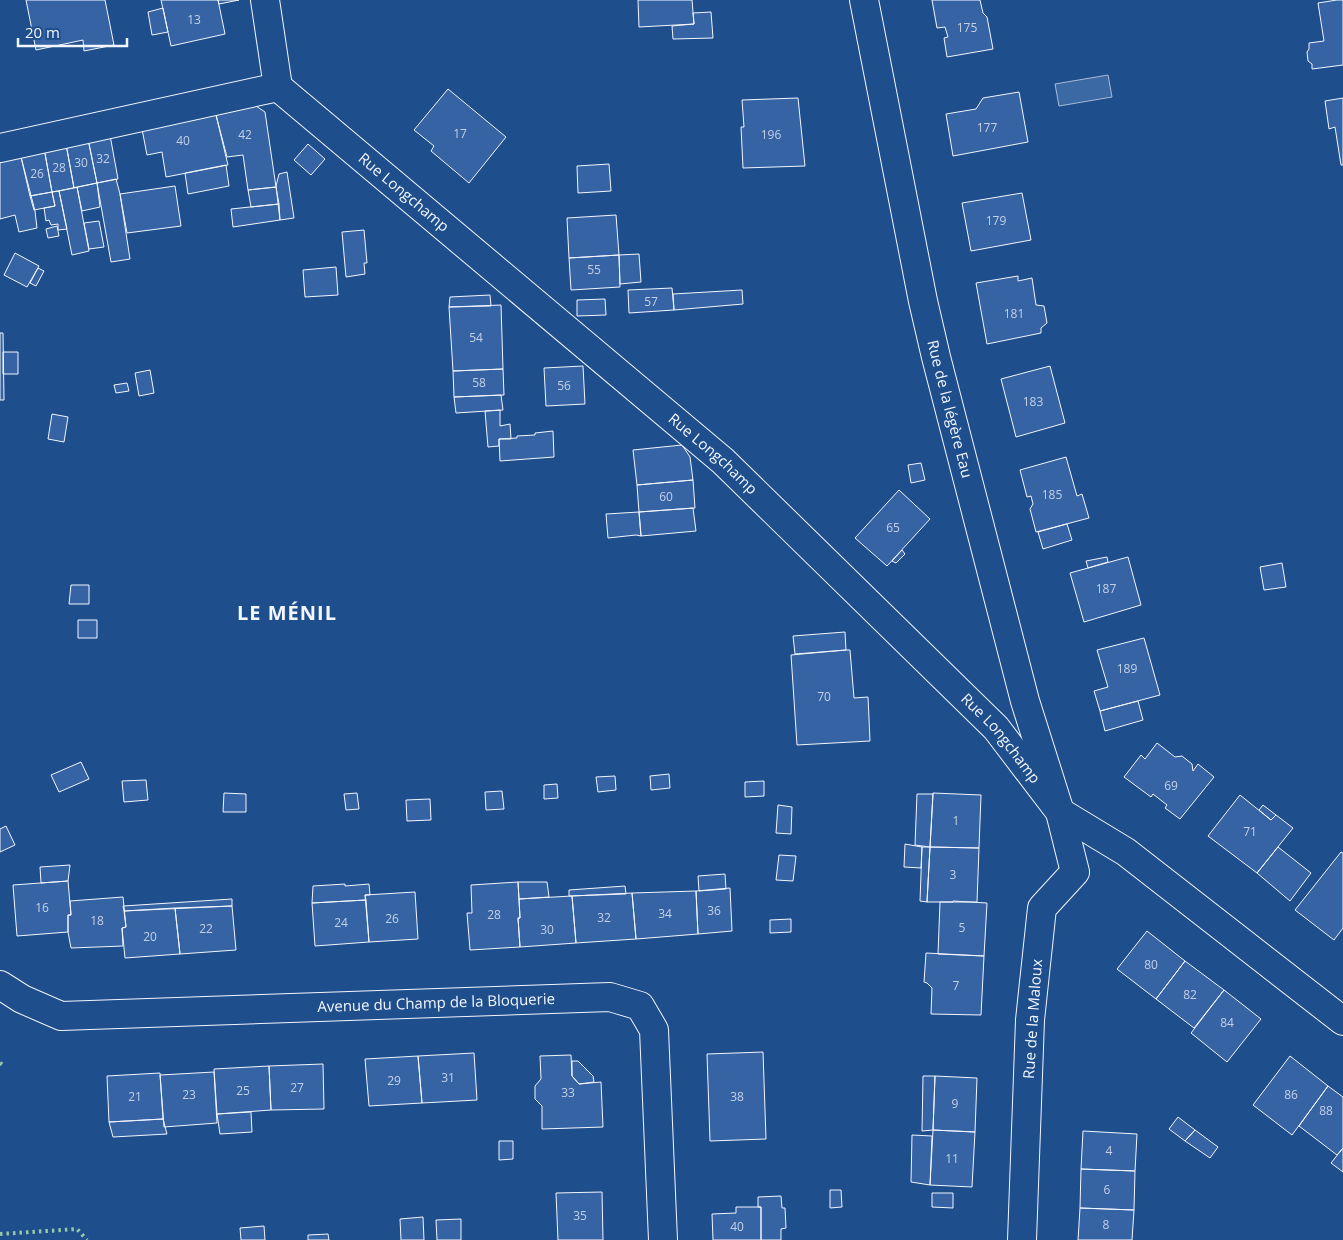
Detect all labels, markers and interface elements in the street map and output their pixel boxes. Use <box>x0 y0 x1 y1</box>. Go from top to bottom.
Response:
house number: 13 <box>187 11 201 28</box>
scale bar <box>18 15 126 47</box>
house number: 175 <box>957 19 977 36</box>
text: 20 m <box>25 22 60 42</box>
house number: 177 <box>977 119 997 136</box>
house number: 17 <box>453 125 467 142</box>
house number: 42 <box>238 126 252 143</box>
house number: 196 <box>761 126 781 143</box>
house number: 40 <box>176 132 190 149</box>
street label: Rue Longchamp <box>355 148 454 236</box>
house number: 32 <box>96 150 110 167</box>
house number: 30 <box>74 154 88 171</box>
house number: 28 <box>52 159 66 176</box>
house number: 26 <box>30 165 44 182</box>
house number: 179 <box>986 212 1006 229</box>
house number: 55 <box>587 261 601 278</box>
house number: 57 <box>644 293 658 310</box>
house number: 181 <box>1004 305 1024 322</box>
house number: 54 <box>469 329 483 346</box>
street label: Rue de la légère Eau <box>923 338 978 480</box>
house number: 58 <box>472 374 486 391</box>
house number: 56 <box>557 377 571 394</box>
house number: 183 <box>1023 393 1043 410</box>
street label: Rue Longchamp <box>665 408 762 498</box>
house number: 185 <box>1042 486 1062 503</box>
house number: 60 <box>659 488 673 505</box>
house number: 65 <box>886 519 900 536</box>
house number: 187 <box>1096 580 1116 597</box>
district label: LE MÉNIL <box>237 599 337 626</box>
house number: 189 <box>1117 660 1137 677</box>
house number: 70 <box>817 688 831 705</box>
street label: Rue Longchamp <box>957 688 1046 787</box>
house number: 69 <box>1164 777 1178 794</box>
house number: 1 <box>953 812 959 829</box>
house number: 71 <box>1243 823 1257 840</box>
house number: 3 <box>950 866 957 883</box>
house number: 16 <box>35 899 49 916</box>
house number: 36 <box>707 902 721 919</box>
house number: 34 <box>658 905 672 922</box>
house number: 28 <box>487 906 501 923</box>
house number: 32 <box>597 909 611 926</box>
house number: 26 <box>385 910 399 927</box>
house number: 18 <box>90 912 104 929</box>
house number: 24 <box>334 914 348 931</box>
house number: 5 <box>959 919 966 936</box>
house number: 22 <box>199 920 213 937</box>
house number: 30 <box>540 921 554 938</box>
house number: 20 <box>143 928 157 945</box>
house number: 80 <box>1144 956 1158 973</box>
street label: Rue de la Maloux <box>1018 958 1046 1079</box>
house number: 7 <box>953 977 960 994</box>
house number: 82 <box>1183 986 1197 1003</box>
street label: Avenue du Champ de la Bloquerie <box>317 988 555 1016</box>
house number: 84 <box>1220 1014 1234 1031</box>
house number: 31 <box>441 1069 455 1086</box>
house number: 29 <box>387 1072 401 1089</box>
house number: 27 <box>290 1079 304 1096</box>
house number: 25 <box>236 1082 250 1099</box>
house number: 33 <box>561 1084 575 1101</box>
house number: 23 <box>182 1086 196 1103</box>
house number: 86 <box>1284 1086 1298 1103</box>
house number: 21 <box>128 1088 142 1105</box>
house number: 38 <box>730 1088 744 1105</box>
house number: 9 <box>952 1095 959 1112</box>
house number: 88 <box>1319 1102 1333 1119</box>
house number: 4 <box>1106 1142 1113 1159</box>
house number: 11 <box>945 1150 959 1167</box>
house number: 6 <box>1104 1181 1111 1198</box>
house number: 35 <box>573 1207 587 1224</box>
house number: 8 <box>1103 1216 1110 1233</box>
house number: 40 <box>730 1218 744 1235</box>

